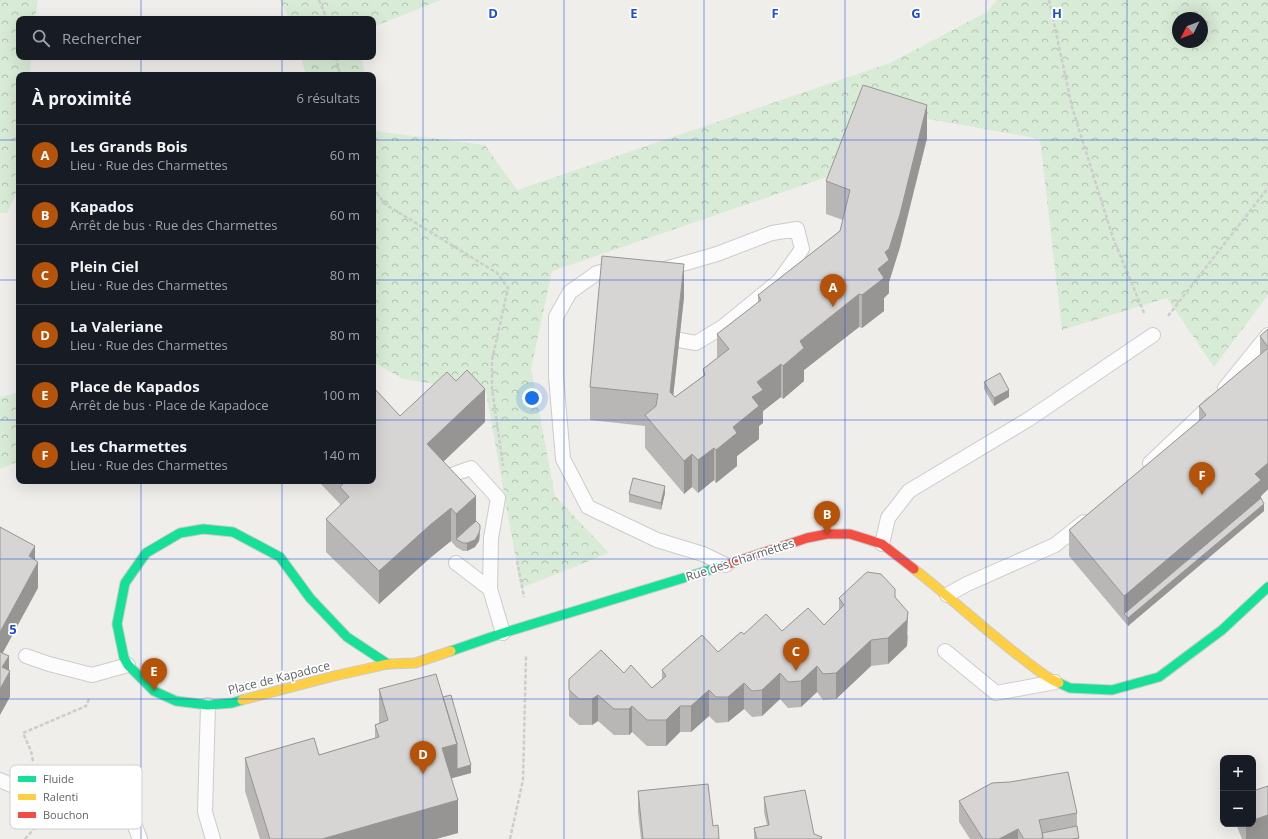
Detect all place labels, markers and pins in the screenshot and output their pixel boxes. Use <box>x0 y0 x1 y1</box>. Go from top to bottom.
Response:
pin: A <box>820 274 846 307</box>
pin: F <box>1189 462 1215 495</box>
pin: B <box>814 501 840 534</box>
pin: C <box>783 638 809 671</box>
pin: E <box>141 658 167 691</box>
pin: D <box>410 741 436 774</box>

